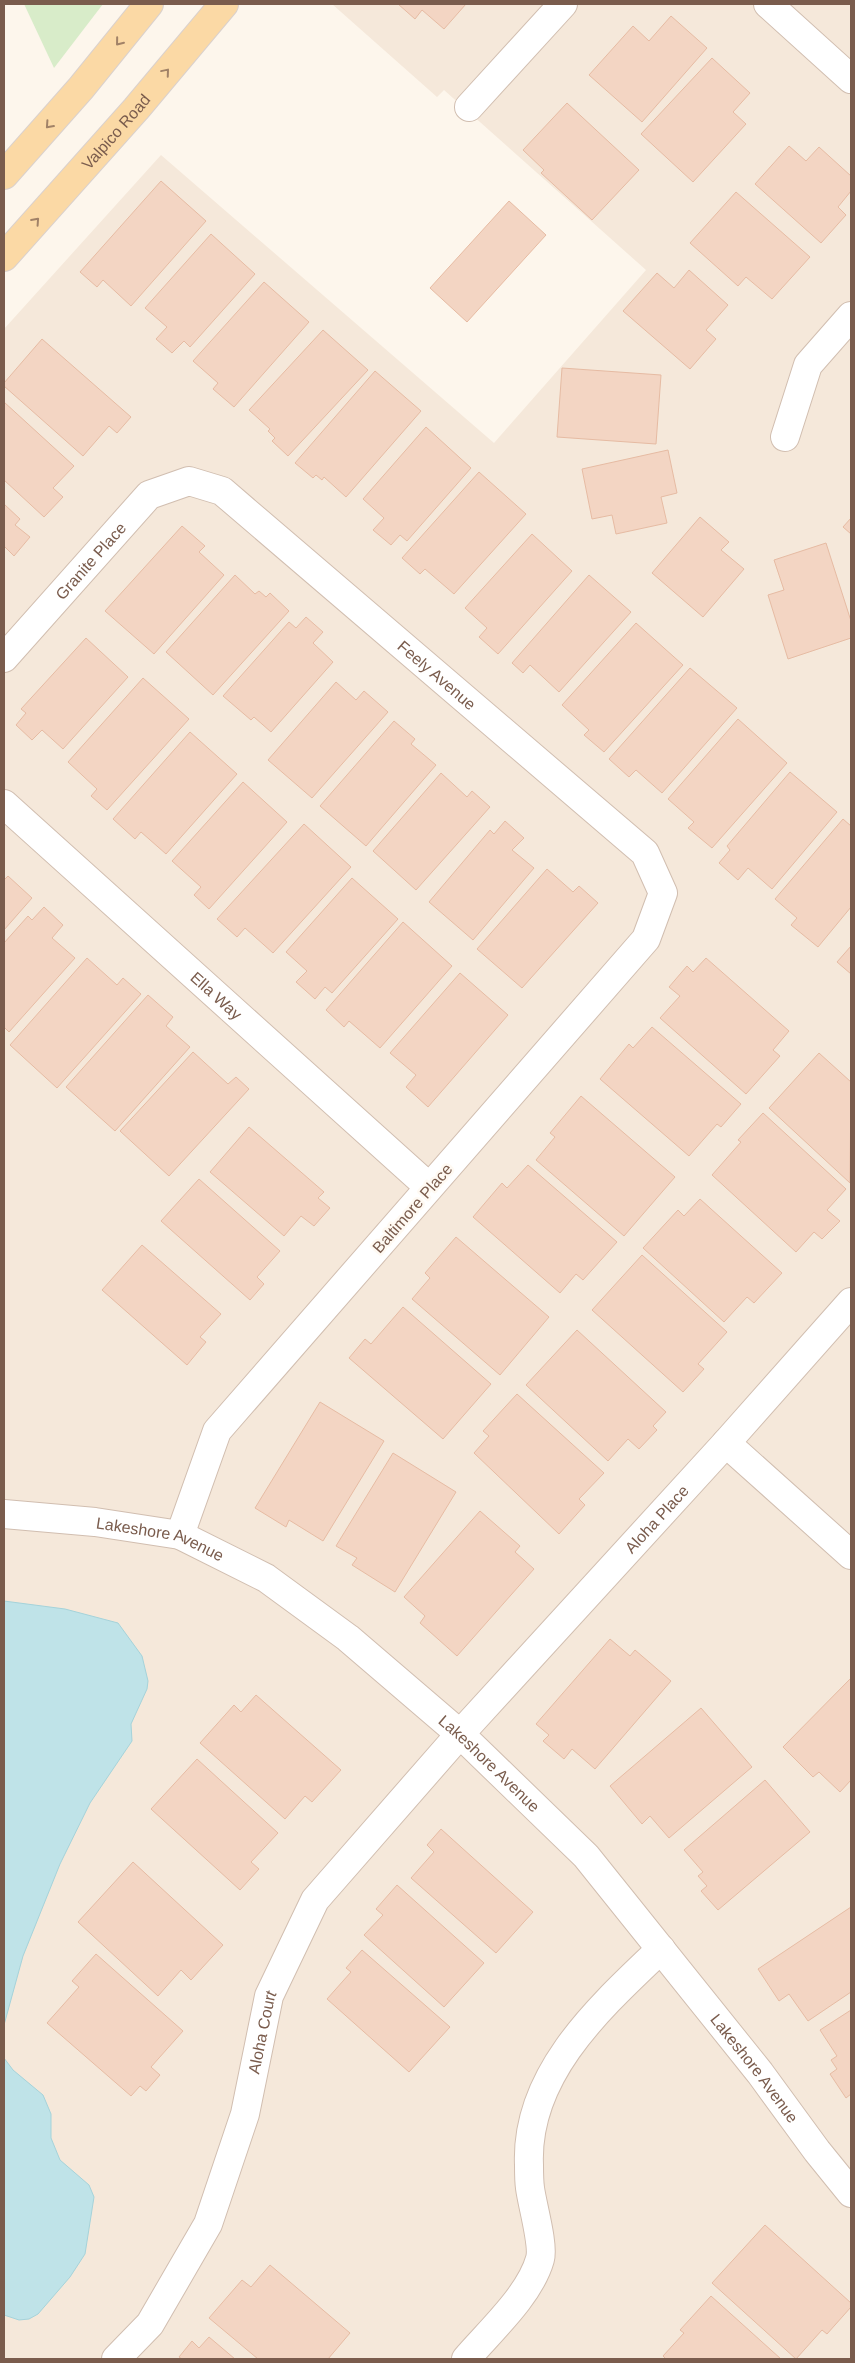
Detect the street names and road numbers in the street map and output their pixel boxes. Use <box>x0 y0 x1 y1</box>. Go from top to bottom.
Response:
street label: Valpico Road <box>79 91 154 173</box>
street label: Granite Place <box>52 519 129 603</box>
street label: Feely Avenue <box>394 637 479 713</box>
street label: Ella Way <box>187 969 245 1023</box>
street label: Baltimore Place <box>369 1160 456 1256</box>
street label: Aloha Place <box>622 1482 692 1557</box>
street label: Lakeshore Avenue <box>95 1514 226 1564</box>
street label: Lakeshore Avenue <box>435 1712 543 1815</box>
street label: Aloha Court <box>245 1987 280 2075</box>
street label: Lakeshore Avenue <box>707 2011 801 2126</box>

